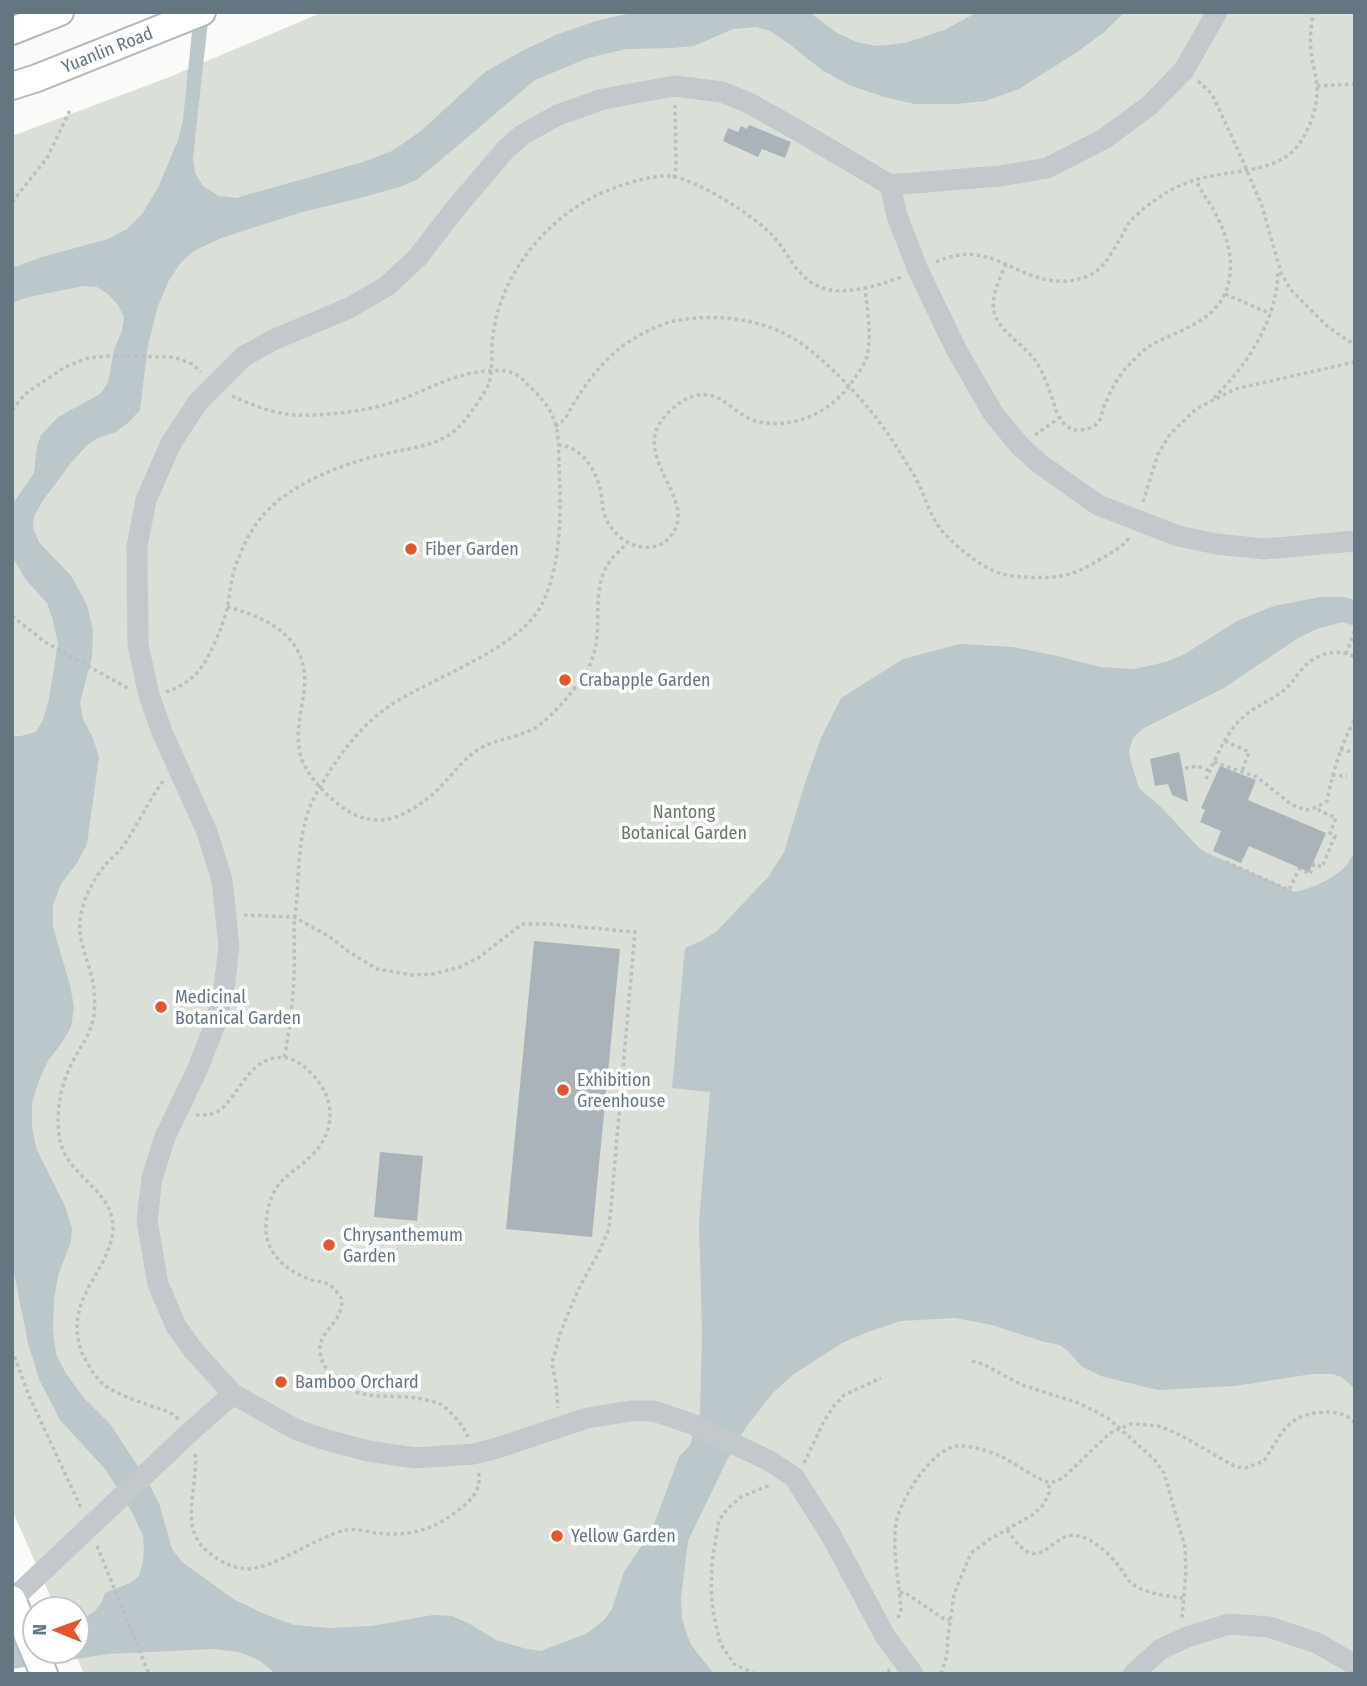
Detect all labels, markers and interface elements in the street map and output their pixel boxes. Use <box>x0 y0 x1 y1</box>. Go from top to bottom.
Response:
street label: Yuanlin Road <box>59 22 156 78</box>
place label: Fiber Garden <box>425 538 519 560</box>
marker: Fiber Garden <box>403 541 419 557</box>
place label: Crabapple Garden <box>579 669 711 691</box>
marker: Crabapple Garden <box>557 672 573 688</box>
park label: Nantong Botanical Garden <box>621 801 747 844</box>
place label: Medicinal Botanical Garden <box>175 986 301 1029</box>
marker: Medicinal Botanical Garden <box>153 999 169 1015</box>
place label: Exhibition Greenhouse <box>577 1069 665 1112</box>
marker: Exhibition Greenhouse <box>555 1082 571 1098</box>
place label: Chrysanthemum Garden <box>343 1224 463 1267</box>
marker: Chrysanthemum Garden <box>321 1237 337 1253</box>
place label: Bamboo Orchard <box>295 1371 419 1393</box>
marker: Bamboo Orchard <box>273 1374 289 1390</box>
place label: Yellow Garden <box>571 1525 676 1547</box>
marker: Yellow Garden <box>549 1528 565 1544</box>
north arrow <box>21 1595 91 1665</box>
text: N <box>28 1624 51 1636</box>

